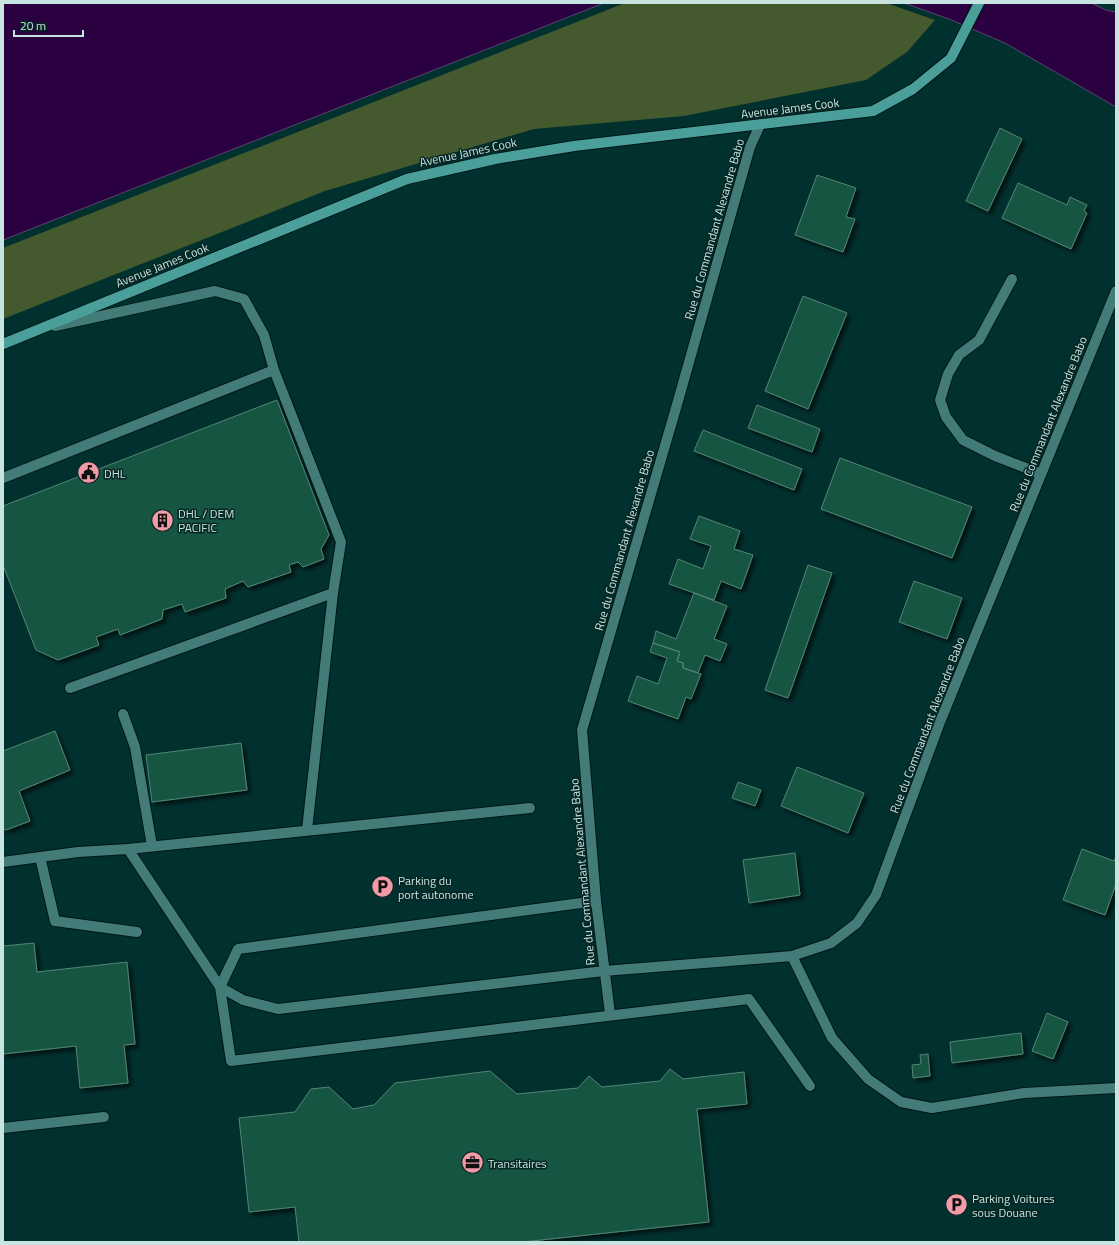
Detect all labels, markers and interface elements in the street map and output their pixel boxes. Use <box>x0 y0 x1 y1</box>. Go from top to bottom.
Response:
scale bar <box>14 12 83 38</box>
text: 20 m <box>20 16 46 35</box>
street label: Avenue James Cook <box>740 93 840 123</box>
street label: Avenue James Cook <box>418 132 519 172</box>
street label: Rue du Commandant Alexandre Babo <box>679 136 749 322</box>
street label: Avenue James Cook <box>113 238 212 292</box>
street label: Rue du Commandant Alexandre Babo <box>1004 333 1092 515</box>
street label: Rue du Commandant Alexandre Babo <box>589 447 659 633</box>
public building icon: DHL <box>75 460 101 486</box>
place label: DHL <box>104 464 126 483</box>
place label: DHL / DEM PACIFIC <box>178 504 234 537</box>
building icon: DHL / DEM PACIFIC <box>150 507 176 533</box>
street label: Rue du Commandant Alexandre Babo <box>885 634 969 816</box>
street label: Rue du Commandant Alexandre Babo <box>564 778 600 966</box>
place label: Parking du port autonome <box>398 871 473 904</box>
parking icon: Parking du port autonome <box>369 874 395 900</box>
office icon: Transitaires <box>460 1150 486 1176</box>
place label: Transitaires <box>488 1154 547 1173</box>
place label: Parking Voitures sous Douane <box>972 1189 1055 1222</box>
parking icon: Parking Voitures sous Douane <box>943 1192 969 1218</box>

